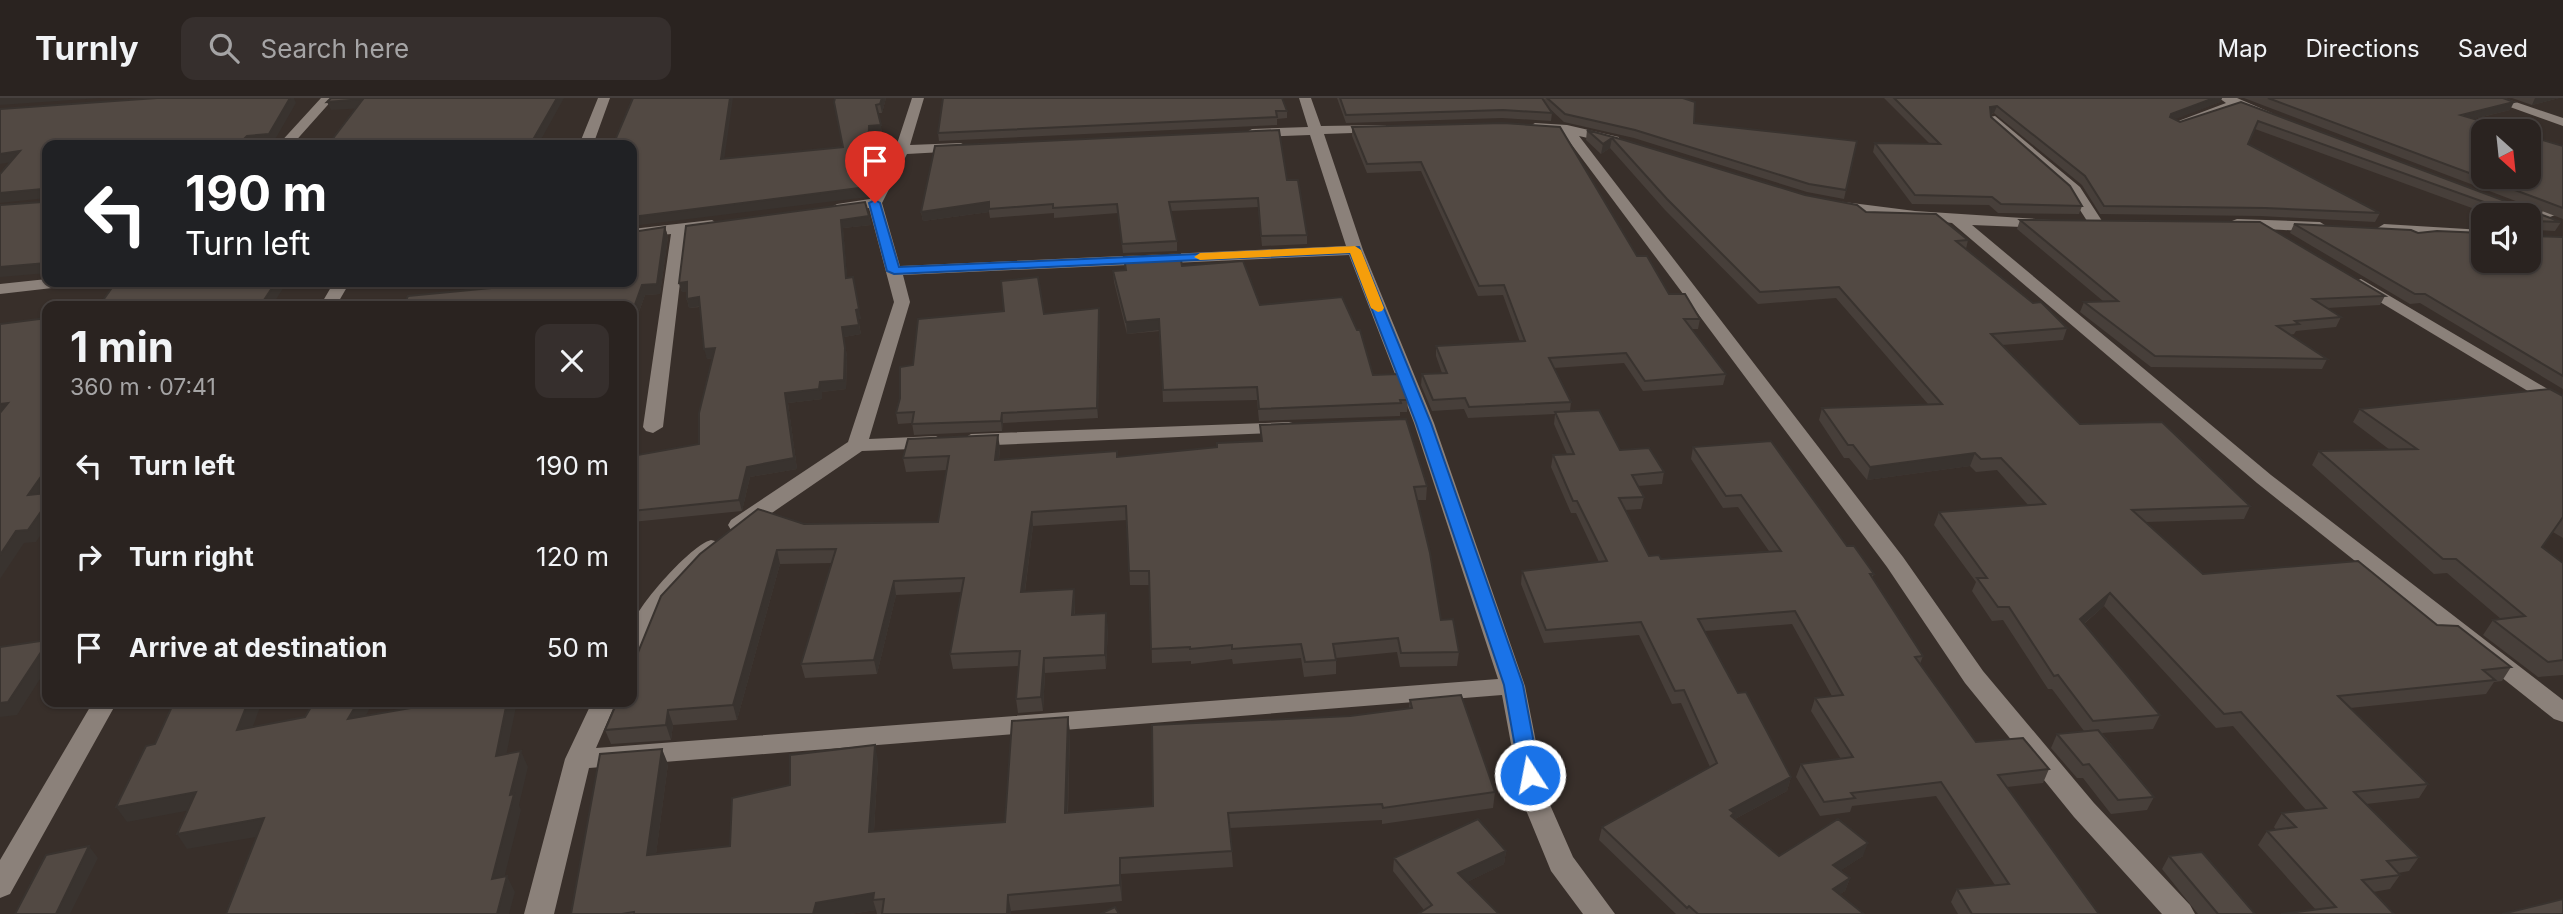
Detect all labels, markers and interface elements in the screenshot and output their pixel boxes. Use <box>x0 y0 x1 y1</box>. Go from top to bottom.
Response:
search box <box>181 17 671 80</box>
text: Turnly <box>35 28 139 68</box>
icon: search <box>205 29 243 67</box>
text: Search here <box>261 33 409 64</box>
text: Map <box>2218 34 2267 63</box>
text: Directions <box>2305 34 2420 63</box>
text: Saved <box>2458 34 2528 63</box>
north arrow <box>2471 119 2541 189</box>
map controls <box>2471 119 2541 273</box>
pin <box>845 131 905 203</box>
icon: arrive <box>856 142 894 180</box>
text: 190 m <box>185 164 327 223</box>
icon: left <box>70 168 161 259</box>
button: sound <box>2471 203 2541 273</box>
text: Turn left <box>185 224 310 263</box>
text: 1 min <box>70 321 174 372</box>
button: close <box>535 324 609 398</box>
text: 360 m · 07:41 <box>70 373 216 401</box>
icon: left <box>70 447 108 485</box>
text: Turn left <box>129 450 235 481</box>
text: 190 m <box>536 450 609 481</box>
icon: right <box>70 538 108 576</box>
text: Turn right <box>129 541 254 572</box>
text: 120 m <box>536 541 609 572</box>
icon: arrive <box>70 629 108 667</box>
text: Arrive at destination <box>129 632 388 663</box>
text: 50 m <box>547 632 609 663</box>
position arrow <box>1493 738 1567 812</box>

